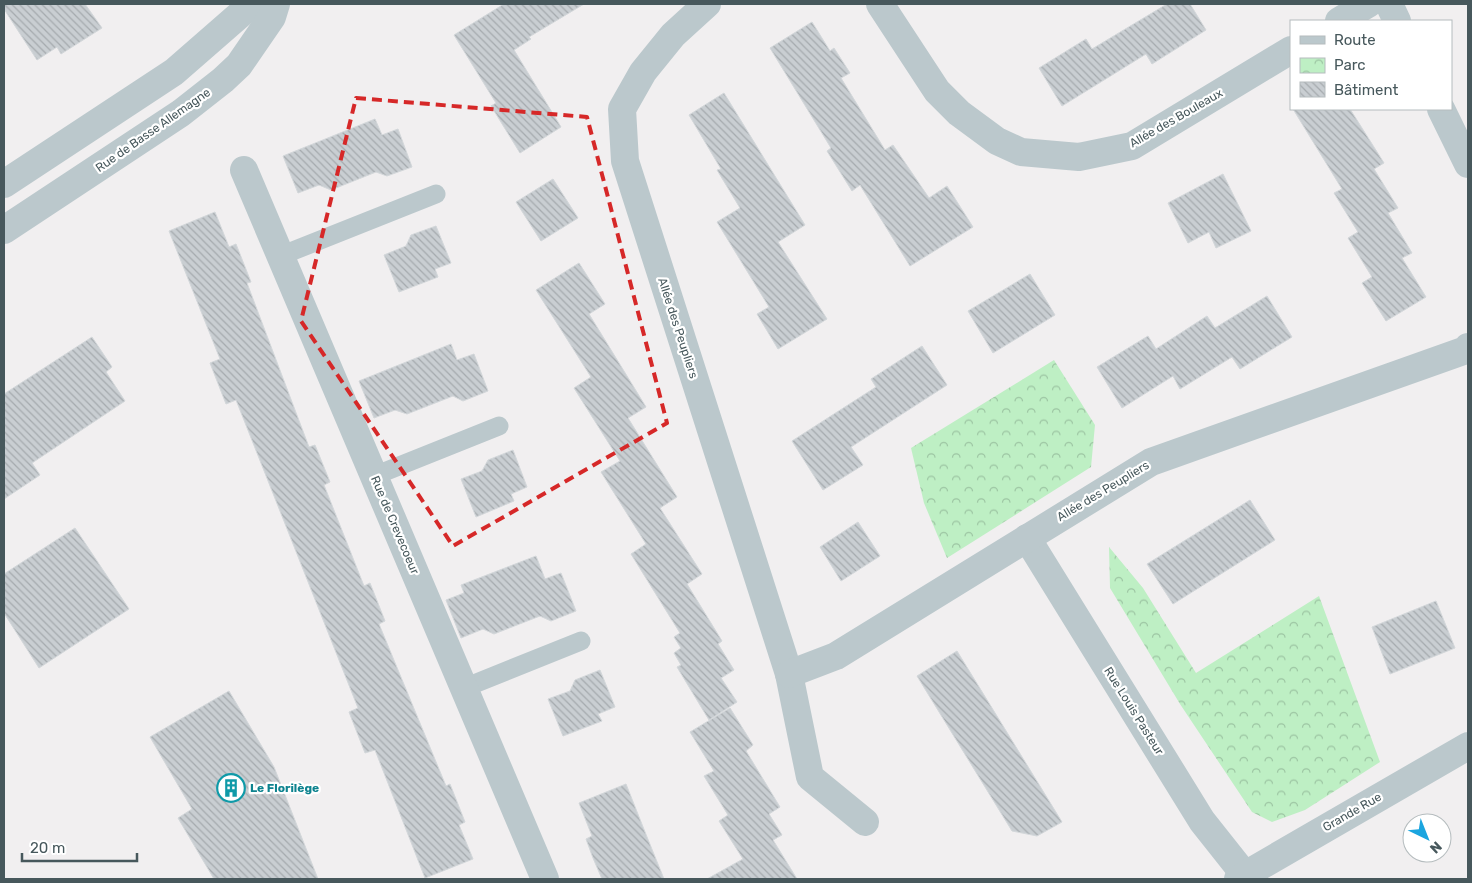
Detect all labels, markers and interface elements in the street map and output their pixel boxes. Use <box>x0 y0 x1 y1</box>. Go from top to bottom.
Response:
legend <box>1290 20 1452 110</box>
text: Route <box>1334 31 1376 49</box>
text: Parc <box>1334 56 1366 74</box>
text: Bâtiment <box>1334 81 1398 99</box>
street label: Rue de Basse Allemagne <box>93 85 213 175</box>
street label: Allée des Bouleaux <box>1127 85 1226 150</box>
street label: Allée des Peupliers <box>655 276 701 380</box>
street label: Allée des Peupliers <box>1054 458 1152 524</box>
street label: Rue de Crevecoeur <box>368 474 422 577</box>
street label: Rue Louis Pasteur <box>1101 664 1167 758</box>
building icon: Le Florilège <box>216 773 246 803</box>
place label: Le Florilège <box>250 781 319 795</box>
street label: Grande Rue <box>1320 790 1384 834</box>
north arrow <box>1402 813 1452 863</box>
scale bar <box>22 830 138 862</box>
text: N <box>1426 837 1445 857</box>
text: 20 m <box>30 839 65 857</box>

